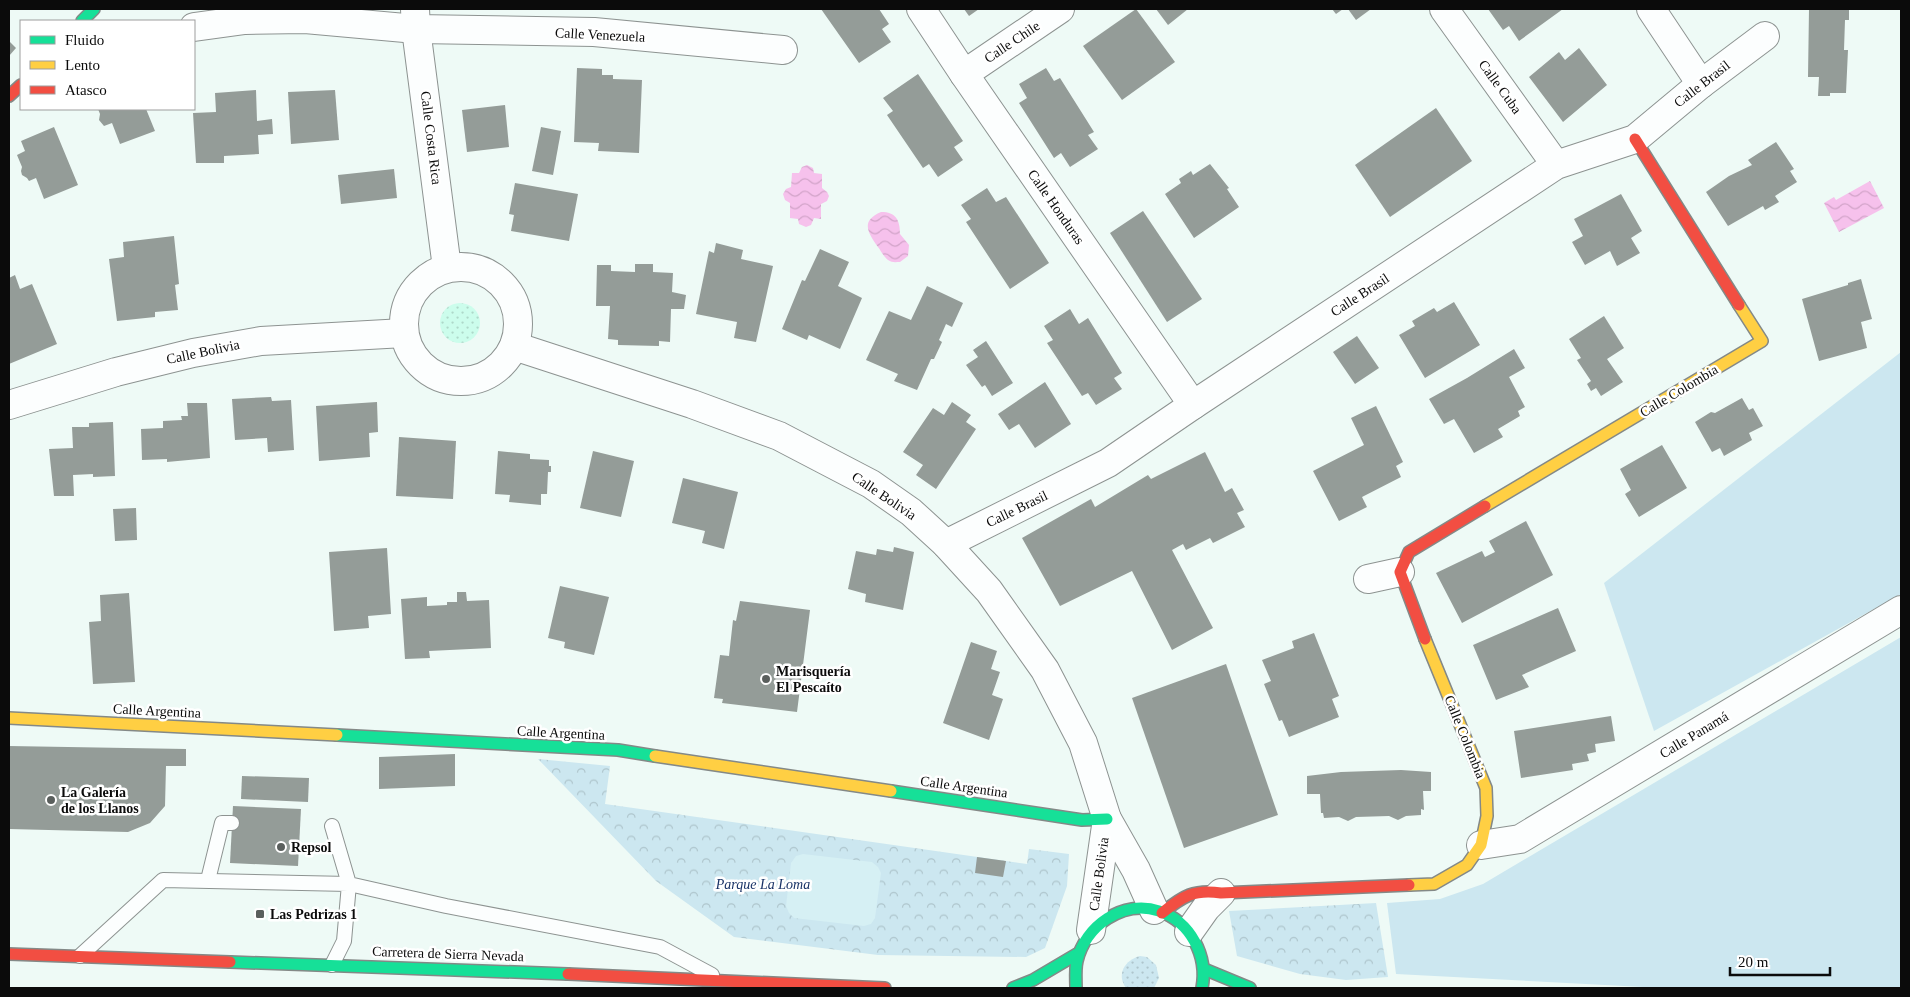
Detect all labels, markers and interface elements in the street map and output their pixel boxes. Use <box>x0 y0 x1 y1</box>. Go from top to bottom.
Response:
street label: Calle Chile <box>982 18 1042 66</box>
legend <box>20 20 195 110</box>
street label: Calle Venezuela <box>555 25 646 45</box>
text: Fluido <box>65 32 104 48</box>
text: Lento <box>65 57 100 73</box>
street label: Calle Cuba <box>1476 57 1525 117</box>
street label: Calle Brasil <box>1671 58 1733 110</box>
text: Atasco <box>65 82 107 98</box>
street label: Calle Costa Rica <box>418 90 444 186</box>
street label: Calle Honduras <box>1025 167 1087 247</box>
street label: Calle Brasil <box>1328 271 1392 319</box>
street label: Calle Bolivia <box>165 337 242 367</box>
street label: Calle Colombia <box>1637 361 1721 420</box>
street label: Calle Bolivia <box>849 469 920 523</box>
street label: Calle Brasil <box>984 488 1050 530</box>
place label: Marisquería El Pescaíto <box>776 664 851 695</box>
marker: Marisquería El Pescaíto <box>760 673 772 685</box>
street label: Calle Colombia <box>1442 693 1489 781</box>
street label: Calle Argentina <box>113 701 202 721</box>
street label: Calle Panamá <box>1657 708 1732 761</box>
street label: Calle Argentina <box>517 723 606 743</box>
street label: Calle Argentina <box>919 773 1009 801</box>
place label: La Galería de los Llanos <box>61 785 139 816</box>
marker: La Galería de los Llanos <box>45 794 57 806</box>
street label: Calle Bolivia <box>1086 835 1112 912</box>
place label: Repsol <box>291 840 332 855</box>
marker: Repsol <box>275 841 287 853</box>
park label: Parque La Loma <box>715 877 810 892</box>
place label: Las Pedrizas 1 <box>270 907 357 922</box>
marker: Las Pedrizas 1 <box>254 908 266 920</box>
street label: Carretera de Sierra Nevada <box>372 944 525 964</box>
scale bar <box>1730 944 1830 976</box>
text: 20 m <box>1738 954 1769 970</box>

